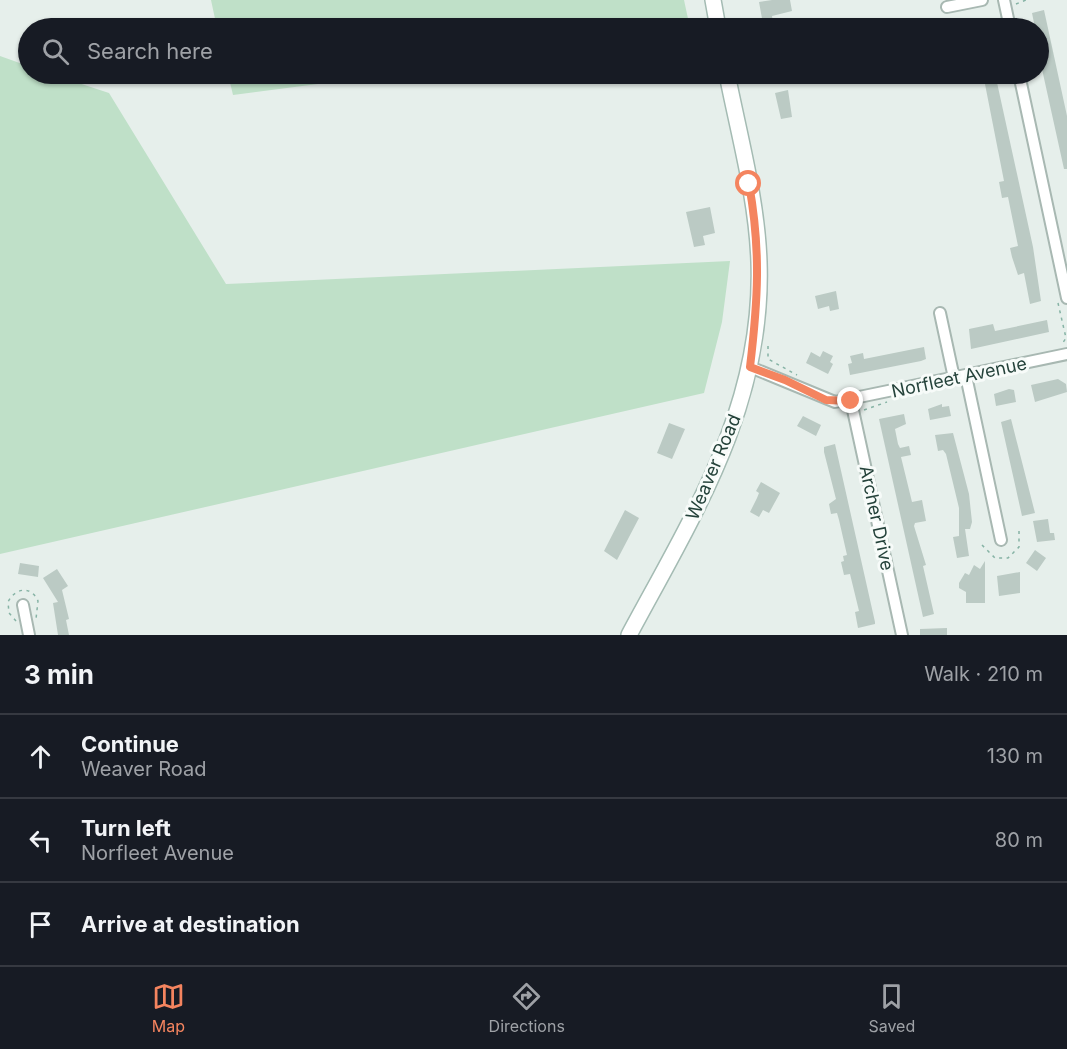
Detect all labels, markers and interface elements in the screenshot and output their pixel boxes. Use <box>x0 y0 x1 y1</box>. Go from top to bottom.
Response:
search box <box>18 18 1049 84</box>
icon: search <box>39 35 72 68</box>
text: Search here <box>87 38 213 64</box>
route start <box>735 170 761 196</box>
street label: Norfleet Avenue <box>890 352 1028 402</box>
route end <box>837 387 863 413</box>
street label: Weaver Road <box>681 411 745 523</box>
street label: Archer Drive <box>856 464 898 572</box>
text: 3 min <box>24 659 94 690</box>
text: Walk · 210 m <box>924 662 1043 686</box>
text: Continue <box>81 731 179 757</box>
icon: ahead <box>24 740 57 773</box>
text: 130 m <box>987 744 1043 768</box>
text: Weaver Road <box>81 757 206 781</box>
text: Turn left <box>81 815 171 841</box>
icon: left <box>24 824 57 857</box>
text: 80 m <box>995 828 1043 852</box>
text: Norfleet Avenue <box>81 841 234 865</box>
icon: arrive <box>24 908 57 941</box>
text: Arrive at destination <box>81 911 300 937</box>
tab: Map <box>152 980 185 1036</box>
tab: Directions <box>489 980 565 1036</box>
tab: Saved <box>868 980 915 1036</box>

